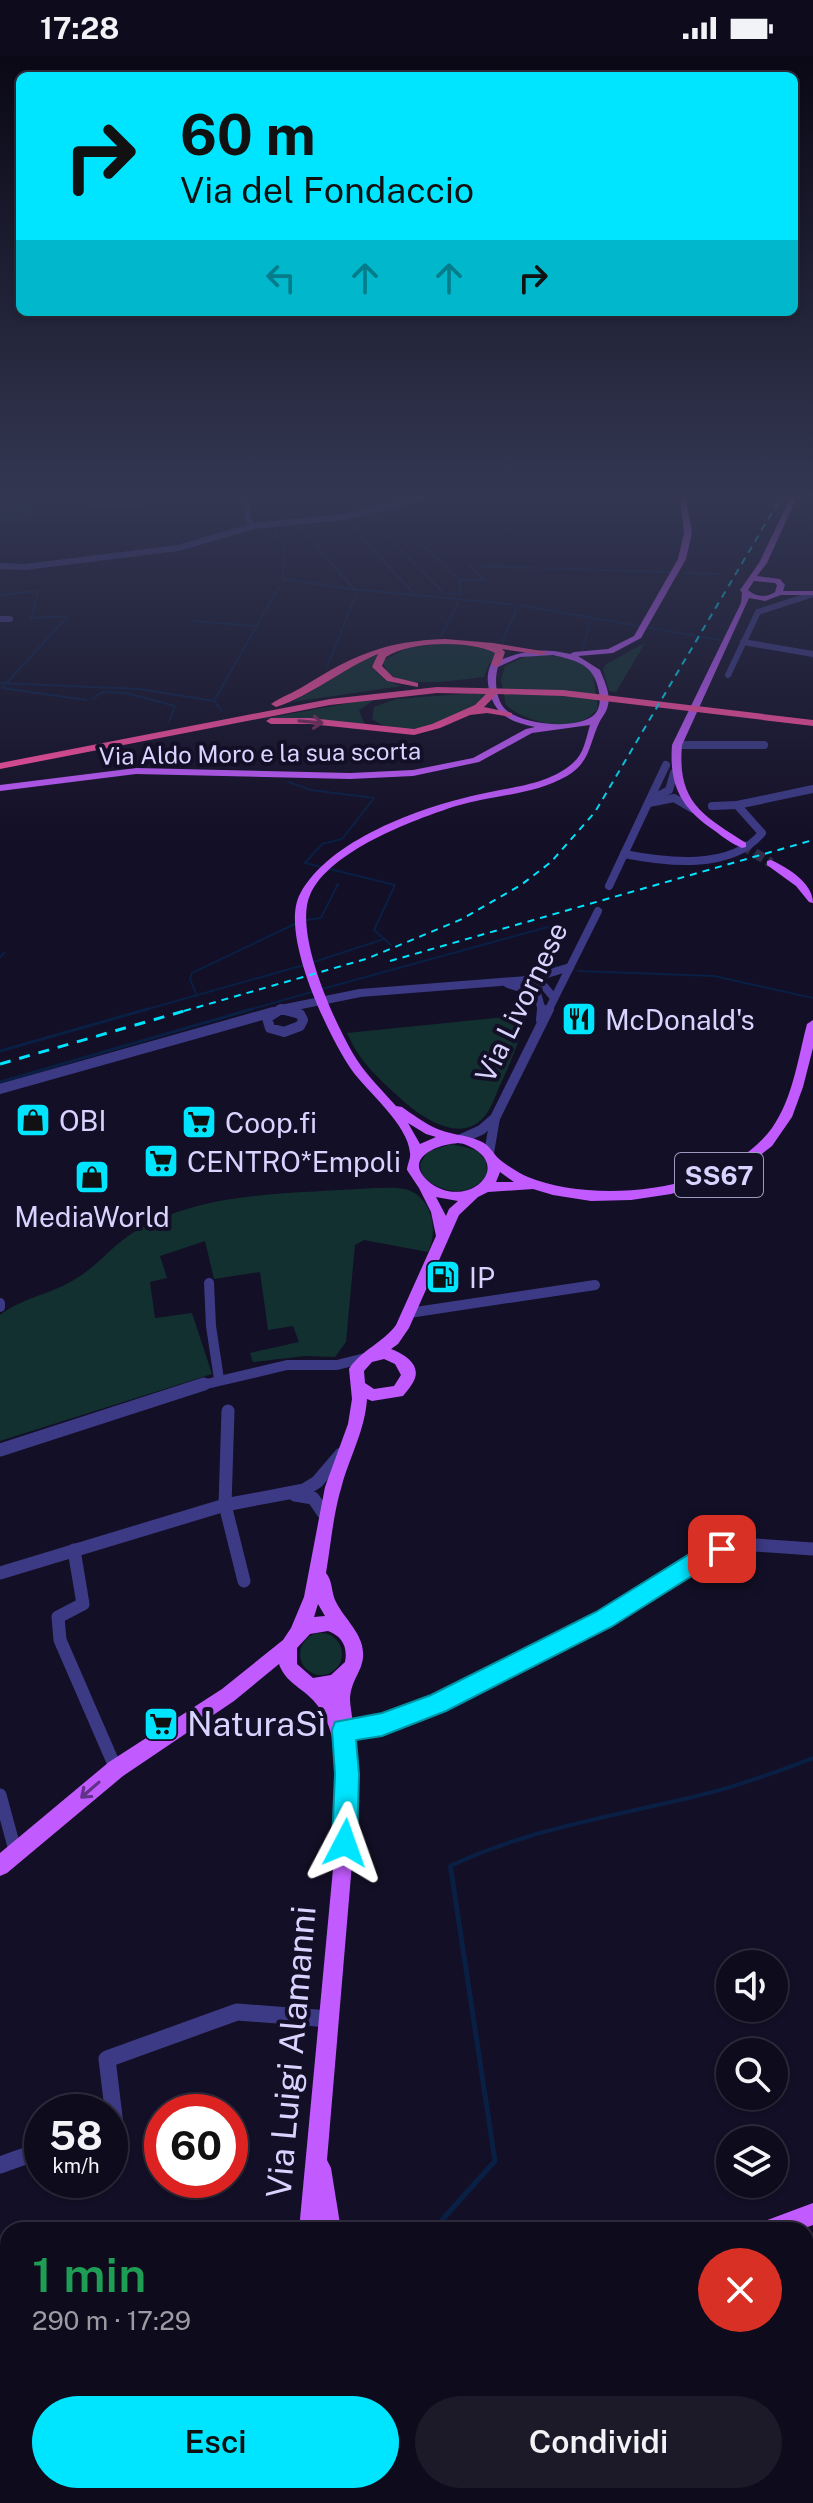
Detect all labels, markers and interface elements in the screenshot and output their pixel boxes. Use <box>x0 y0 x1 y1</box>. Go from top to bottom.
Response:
text: 17:28 <box>40 10 120 46</box>
text: 60 m <box>180 102 316 168</box>
icon: right <box>48 104 152 208</box>
text: Via del Fondaccio <box>180 169 474 211</box>
icon: left <box>259 256 303 300</box>
icon: ahead <box>343 256 387 300</box>
icon: ahead <box>427 256 471 300</box>
icon: right <box>511 256 555 300</box>
one-way arrow <box>298 714 324 729</box>
street label: Via Aldo Moro e la sua scorta <box>99 736 421 770</box>
street label: Via Livornese <box>468 917 574 1087</box>
restaurant icon: McDonald's <box>560 1000 598 1038</box>
place label: McDonald's <box>605 1003 755 1036</box>
shop icon: OBI <box>14 1101 52 1139</box>
supermarket icon: Coop.fi <box>180 1103 218 1141</box>
place label: OBI <box>59 1104 106 1137</box>
place label: Coop.fi <box>225 1106 317 1139</box>
supermarket icon: CENTRO*Empoli <box>142 1142 180 1180</box>
place label: CENTRO*Empoli <box>187 1145 401 1178</box>
road number: SS67 <box>675 1153 763 1197</box>
shop icon: MediaWorld <box>73 1158 111 1196</box>
place label: MediaWorld <box>14 1200 170 1233</box>
fuel station icon: IP <box>424 1258 462 1296</box>
place label: IP <box>469 1261 495 1294</box>
pin <box>688 1515 756 1583</box>
icon: arrive <box>700 1527 744 1571</box>
place label: NaturaSì <box>187 1704 326 1744</box>
supermarket icon: NaturaSì <box>142 1705 180 1743</box>
one-way arrow <box>81 1781 101 1799</box>
position arrow <box>303 1801 387 1885</box>
street label: Via Luigi Alamanni <box>258 1904 324 2200</box>
map controls <box>716 1950 788 2198</box>
button: sound <box>716 1950 788 2022</box>
button: search <box>716 2038 788 2110</box>
speed limit sign: 60 <box>144 2094 248 2198</box>
text: 58 <box>49 2112 103 2159</box>
button: layers <box>716 2126 788 2198</box>
text: km/h <box>52 2154 100 2178</box>
text: 1 min <box>32 2246 146 2303</box>
button: close <box>698 2248 782 2332</box>
text: 290 m · 17:29 <box>32 2305 191 2336</box>
button: Esci <box>32 2396 399 2488</box>
button: Condividi <box>415 2396 782 2488</box>

